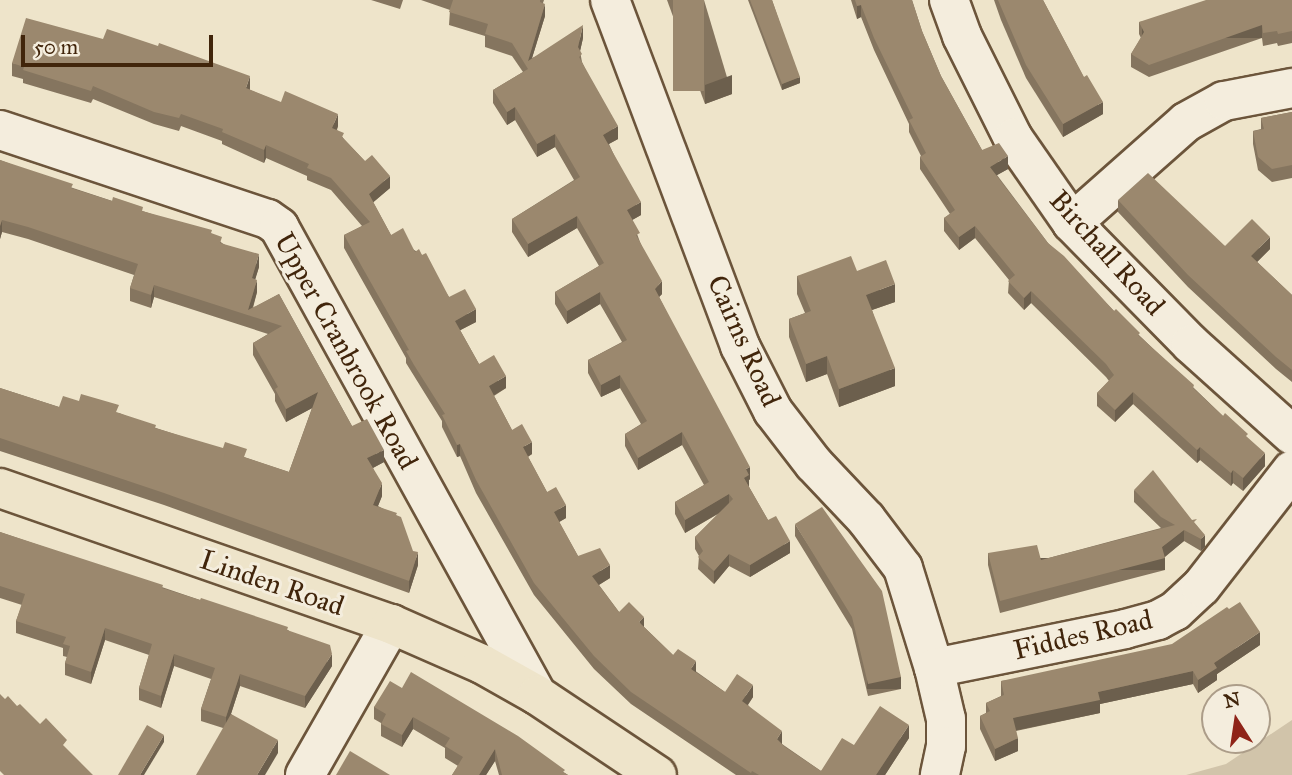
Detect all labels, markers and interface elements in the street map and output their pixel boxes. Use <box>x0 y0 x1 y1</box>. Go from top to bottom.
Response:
scale bar <box>24 21 217 65</box>
text: 50 m <box>34 34 78 60</box>
street label: Birchall Road <box>1042 184 1172 322</box>
street label: Upper Cranbrook Road <box>267 227 425 475</box>
street label: Cairns Road <box>700 270 788 412</box>
street label: Linden Road <box>196 543 348 623</box>
street label: Fiddes Road <box>1010 603 1156 667</box>
north arrow <box>1201 684 1271 754</box>
text: N <box>1222 687 1242 713</box>

